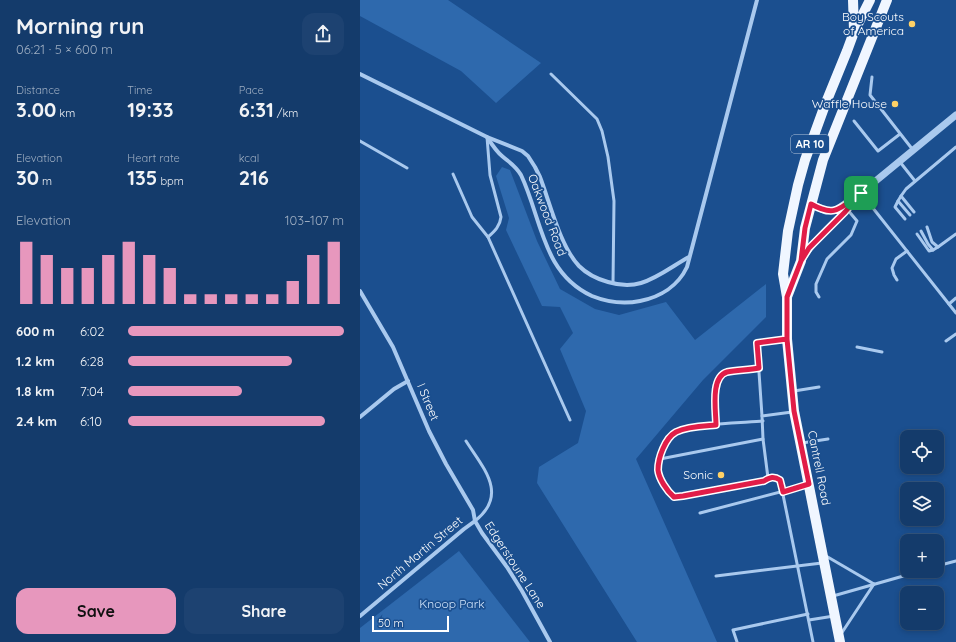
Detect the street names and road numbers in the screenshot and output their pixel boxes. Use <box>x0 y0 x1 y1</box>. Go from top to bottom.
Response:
road number: AR 10 <box>791 135 829 153</box>
street label: Oakwood Road <box>525 172 570 258</box>
street label: I Street <box>414 381 443 423</box>
street label: Cantrell Road <box>805 429 834 507</box>
street label: North Martin Street <box>374 513 465 593</box>
street label: Edgerstoune Lane <box>482 518 549 611</box>

